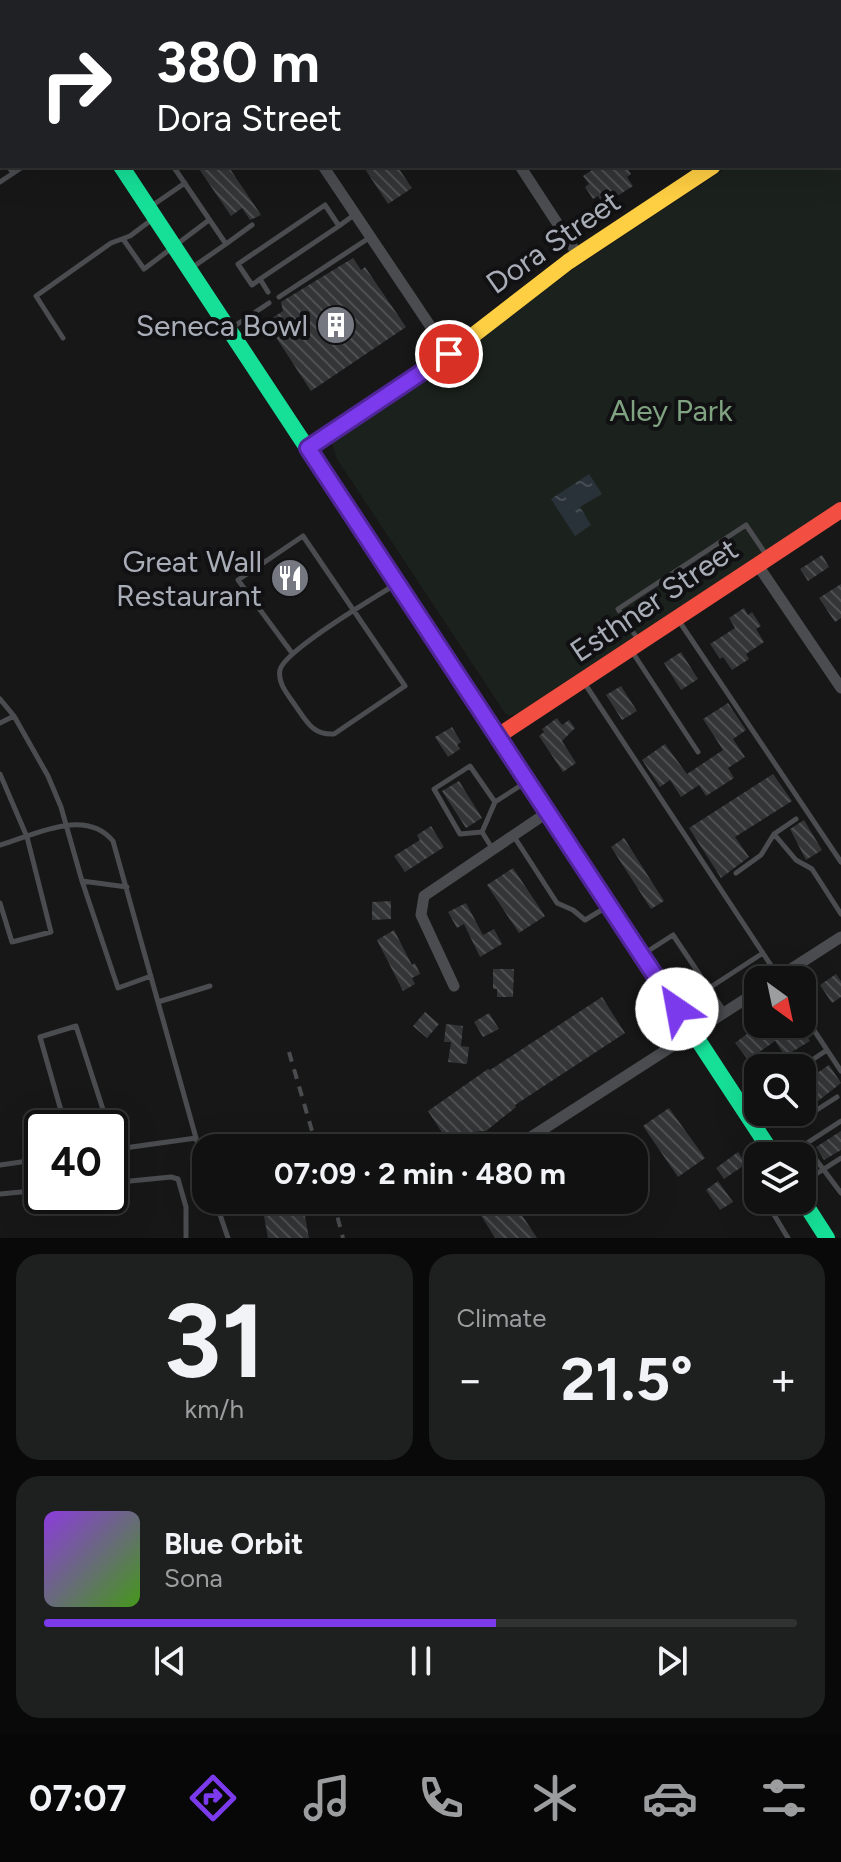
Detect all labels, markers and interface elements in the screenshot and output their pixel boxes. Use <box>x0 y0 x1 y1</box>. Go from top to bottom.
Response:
text: 380 m <box>156 29 320 96</box>
icon: right <box>24 32 128 136</box>
text: Dora Street <box>156 97 342 140</box>
street label: Dora Street <box>479 182 627 302</box>
building icon: Seneca Bowl <box>315 304 357 346</box>
place label: Seneca Bowl <box>136 307 308 344</box>
pin <box>415 320 483 388</box>
icon: arrive <box>427 332 471 376</box>
park label: Aley Park <box>609 392 733 429</box>
street label: Esthner Street <box>563 530 745 670</box>
place label: Great Wall Restaurant <box>116 543 262 614</box>
restaurant icon: Great Wall Restaurant <box>269 557 311 599</box>
north arrow <box>744 966 816 1038</box>
map controls <box>744 966 816 1214</box>
position arrow <box>635 967 719 1051</box>
button: search <box>744 1054 816 1126</box>
speed limit sign: 40 <box>24 1110 128 1214</box>
button: layers <box>744 1142 816 1214</box>
text: 07:09 · 2 min · 480 m <box>274 1155 566 1192</box>
text: 31 <box>163 1278 265 1403</box>
text: Climate <box>457 1302 546 1334</box>
text: 21.5° <box>561 1343 693 1415</box>
text: − <box>457 1353 484 1406</box>
text: + <box>770 1353 797 1406</box>
text: km/h <box>185 1393 244 1425</box>
text: Blue Orbit <box>164 1525 303 1562</box>
text: Sona <box>164 1562 223 1594</box>
icon: previous <box>148 1639 192 1683</box>
icon: pause <box>399 1639 443 1683</box>
icon: next <box>650 1639 694 1683</box>
icon: directions <box>185 1770 241 1826</box>
icon: music <box>299 1770 355 1826</box>
icon: phone <box>413 1770 469 1826</box>
icon: climate <box>527 1770 583 1826</box>
icon: car <box>642 1770 698 1826</box>
icon: filters <box>756 1770 812 1826</box>
text: 07:07 <box>29 1777 127 1820</box>

